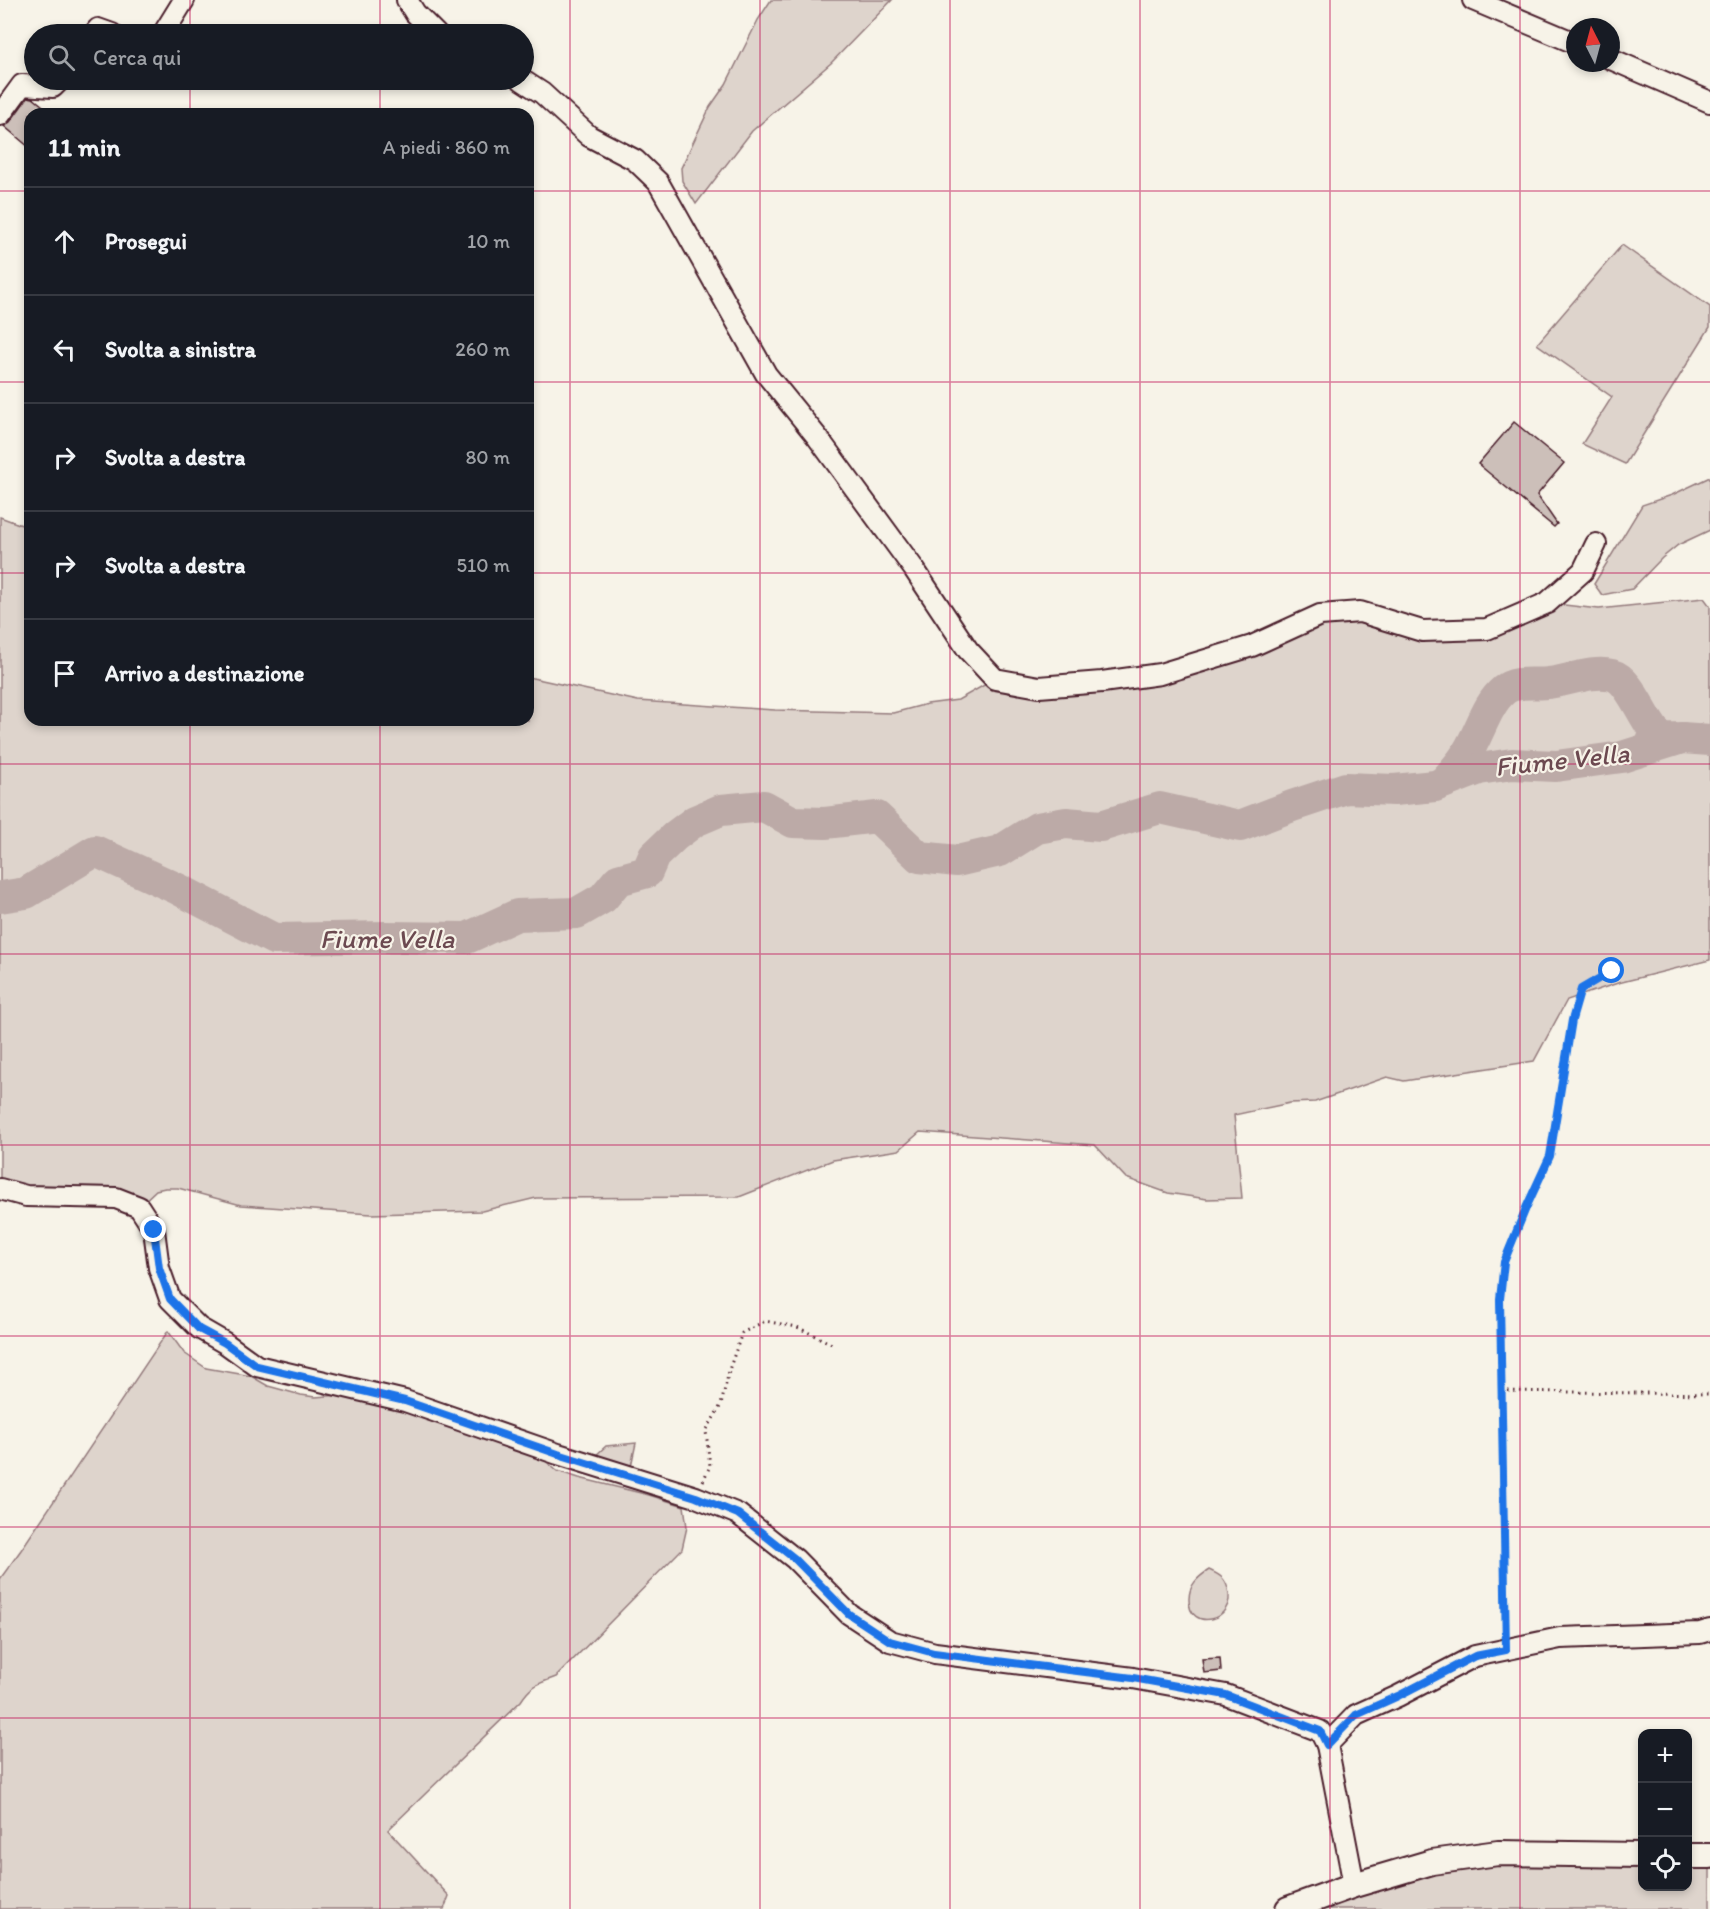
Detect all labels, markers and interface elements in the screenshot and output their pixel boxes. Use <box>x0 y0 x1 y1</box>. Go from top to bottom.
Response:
north arrow <box>1566 18 1620 72</box>
search box <box>24 24 534 90</box>
icon: search <box>45 41 78 74</box>
text: Cerca qui <box>93 44 181 71</box>
text: 11 min <box>48 131 120 163</box>
text: A piedi · 860 m <box>383 135 510 159</box>
icon: ahead <box>48 225 81 258</box>
text: Prosegui <box>105 228 187 255</box>
text: 10 m <box>467 229 510 253</box>
icon: left <box>48 333 81 366</box>
text: Svolta a sinistra <box>105 336 256 363</box>
text: 260 m <box>455 337 510 361</box>
icon: right <box>48 441 81 474</box>
text: Svolta a destra <box>105 444 245 471</box>
text: 80 m <box>465 445 510 469</box>
icon: right <box>48 549 81 582</box>
text: Svolta a destra <box>105 552 245 579</box>
text: 510 m <box>457 553 510 577</box>
icon: arrive <box>48 657 81 690</box>
text: Arrivo a destinazione <box>105 660 304 687</box>
water label: Fiume Vella <box>1493 736 1631 783</box>
water label: Fiume Vella <box>320 922 455 955</box>
route start <box>1598 957 1624 983</box>
route end <box>140 1216 166 1242</box>
map controls <box>1638 1729 1692 1891</box>
button: + <box>1638 1729 1692 1783</box>
button: − <box>1638 1783 1692 1837</box>
button: locate <box>1638 1837 1692 1891</box>

